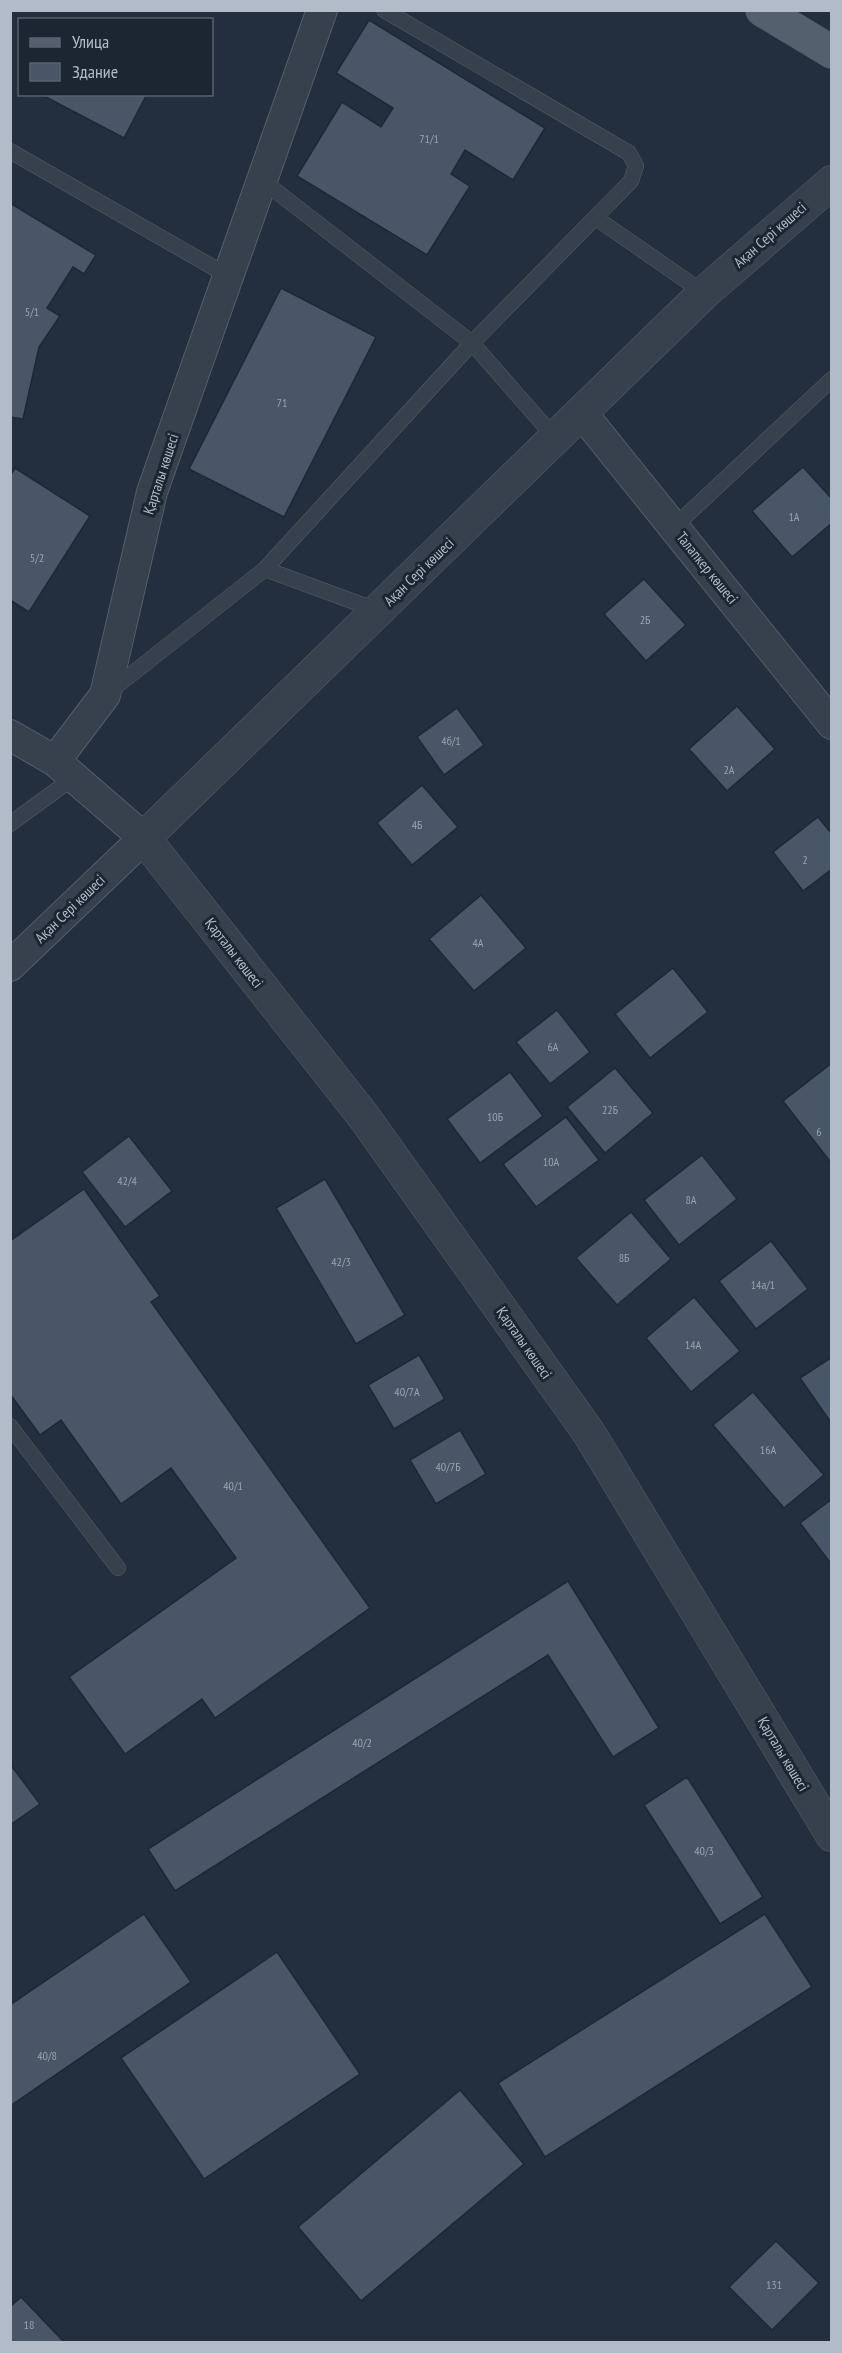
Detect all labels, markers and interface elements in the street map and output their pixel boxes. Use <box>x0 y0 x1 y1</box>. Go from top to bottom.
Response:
legend <box>18 18 213 96</box>
text: Улица <box>72 30 109 53</box>
text: Здание <box>72 60 118 83</box>
house number: 71/1 <box>419 131 439 146</box>
street label: Ақан Сері көшесі <box>729 198 810 271</box>
house number: 5/1 <box>25 304 39 319</box>
house number: 71 <box>277 395 287 410</box>
street label: Қарталы көшесі <box>139 431 183 517</box>
house number: 1А <box>788 509 800 524</box>
street label: Талапкер көшесі <box>673 528 742 608</box>
street label: Ақан Сері көшесі <box>380 533 458 610</box>
house number: 5/2 <box>30 550 44 565</box>
house number: 2Б <box>640 612 650 627</box>
house number: 4б/1 <box>441 733 461 748</box>
house number: 2А <box>723 762 735 777</box>
house number: 4Б <box>412 817 422 832</box>
house number: 2 <box>802 852 808 867</box>
street label: Ақан Сері көшесі <box>31 870 109 947</box>
street label: Қарталы көшесі <box>201 914 268 992</box>
house number: 4А <box>472 935 484 950</box>
house number: 6А <box>547 1039 559 1054</box>
house number: 22Б <box>602 1102 618 1117</box>
house number: 10Б <box>487 1109 503 1124</box>
house number: 6 <box>816 1124 822 1139</box>
house number: 10А <box>543 1154 560 1169</box>
house number: 42/4 <box>117 1173 137 1188</box>
house number: 8А <box>685 1192 697 1207</box>
house number: 8Б <box>619 1250 629 1265</box>
house number: 42/3 <box>331 1254 351 1269</box>
house number: 14а/1 <box>751 1277 775 1292</box>
street label: Қарталы көшесі <box>493 1303 556 1382</box>
house number: 14А <box>685 1337 702 1352</box>
house number: 40/7А <box>394 1384 420 1399</box>
house number: 16А <box>760 1442 777 1457</box>
house number: 40/7Б <box>435 1459 461 1474</box>
house number: 40/1 <box>223 1478 243 1493</box>
street label: Қарталы көшесі <box>754 1713 813 1795</box>
house number: 40/2 <box>352 1735 372 1750</box>
house number: 40/3 <box>694 1843 714 1858</box>
house number: 40/8 <box>37 2048 57 2063</box>
house number: 131 <box>766 2277 782 2292</box>
house number: 18 <box>24 2317 34 2332</box>

